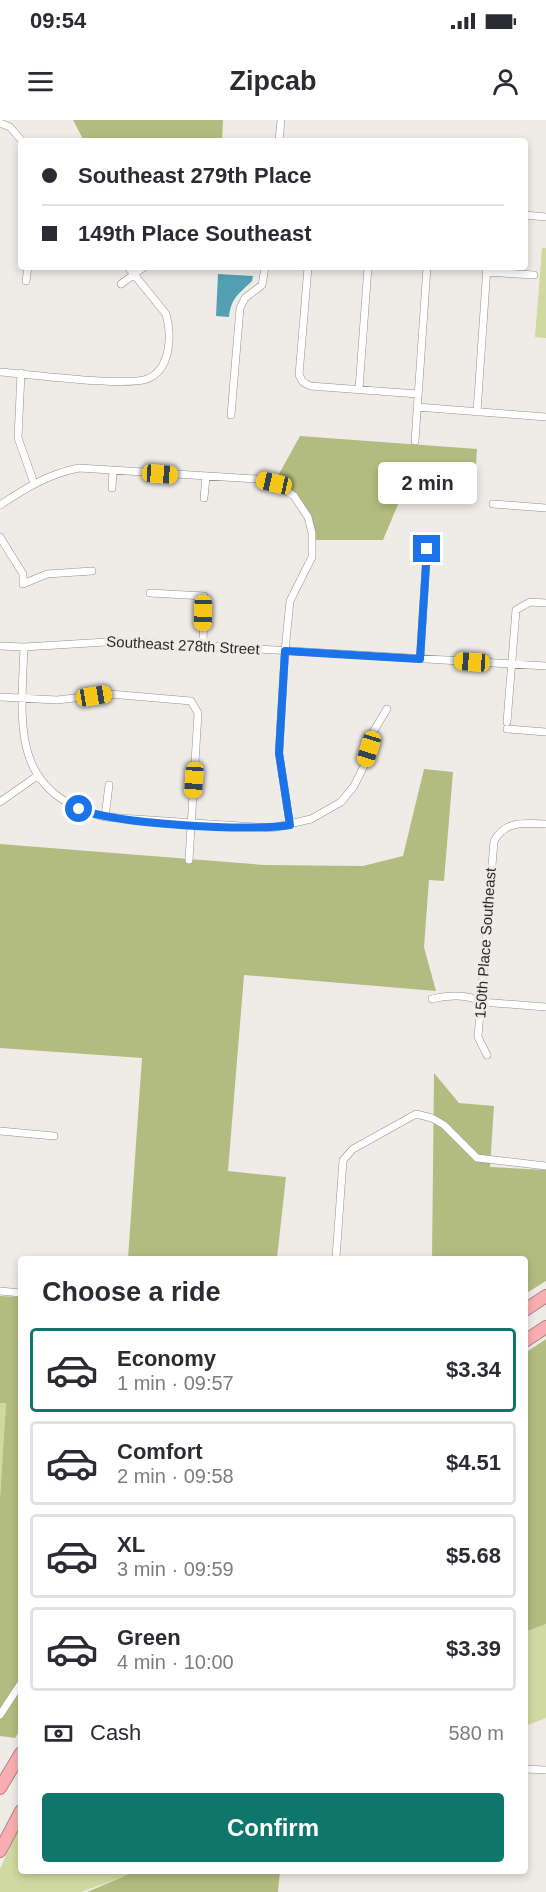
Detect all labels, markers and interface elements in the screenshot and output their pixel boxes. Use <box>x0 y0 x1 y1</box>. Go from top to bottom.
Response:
text: 09:54 <box>30 8 86 33</box>
icon: menu <box>24 65 57 98</box>
icon: person <box>489 65 522 98</box>
text: Zipcab <box>229 66 317 96</box>
text: Southeast 279th Place <box>78 163 312 188</box>
text: 149th Place Southeast <box>78 221 312 246</box>
callout: 2 min <box>378 462 476 504</box>
car <box>141 464 179 484</box>
car <box>254 470 294 496</box>
text: 2 min <box>401 472 454 494</box>
route end <box>413 535 440 562</box>
car <box>194 595 212 631</box>
street label: Southeast 278th Street <box>106 632 261 658</box>
car <box>453 652 491 672</box>
car <box>75 684 113 708</box>
car <box>355 729 383 769</box>
car <box>184 761 204 799</box>
route start <box>65 795 92 822</box>
street label: 150th Place Southeast <box>471 866 499 1019</box>
text: Choose a ride <box>42 1277 221 1307</box>
icon: car <box>45 1343 99 1397</box>
text: Economy <box>117 1346 216 1371</box>
text: $3.34 <box>446 1357 501 1382</box>
text: 1 min · 09:57 <box>117 1372 234 1394</box>
icon: car <box>45 1436 99 1490</box>
text: Comfort <box>117 1439 203 1464</box>
text: $4.51 <box>446 1450 501 1475</box>
text: 2 min · 09:58 <box>117 1465 234 1487</box>
icon: car <box>45 1529 99 1583</box>
text: XL <box>117 1532 145 1557</box>
text: $5.68 <box>446 1543 501 1568</box>
text: 3 min · 09:59 <box>117 1558 234 1580</box>
icon: car <box>45 1622 99 1676</box>
text: Green <box>117 1625 181 1650</box>
text: $3.39 <box>446 1636 501 1661</box>
text: 4 min · 10:00 <box>117 1651 234 1673</box>
icon: cash <box>42 1717 75 1750</box>
text: Cash <box>90 1720 141 1745</box>
text: 580 m <box>448 1722 504 1744</box>
button: Confirm <box>42 1793 504 1862</box>

